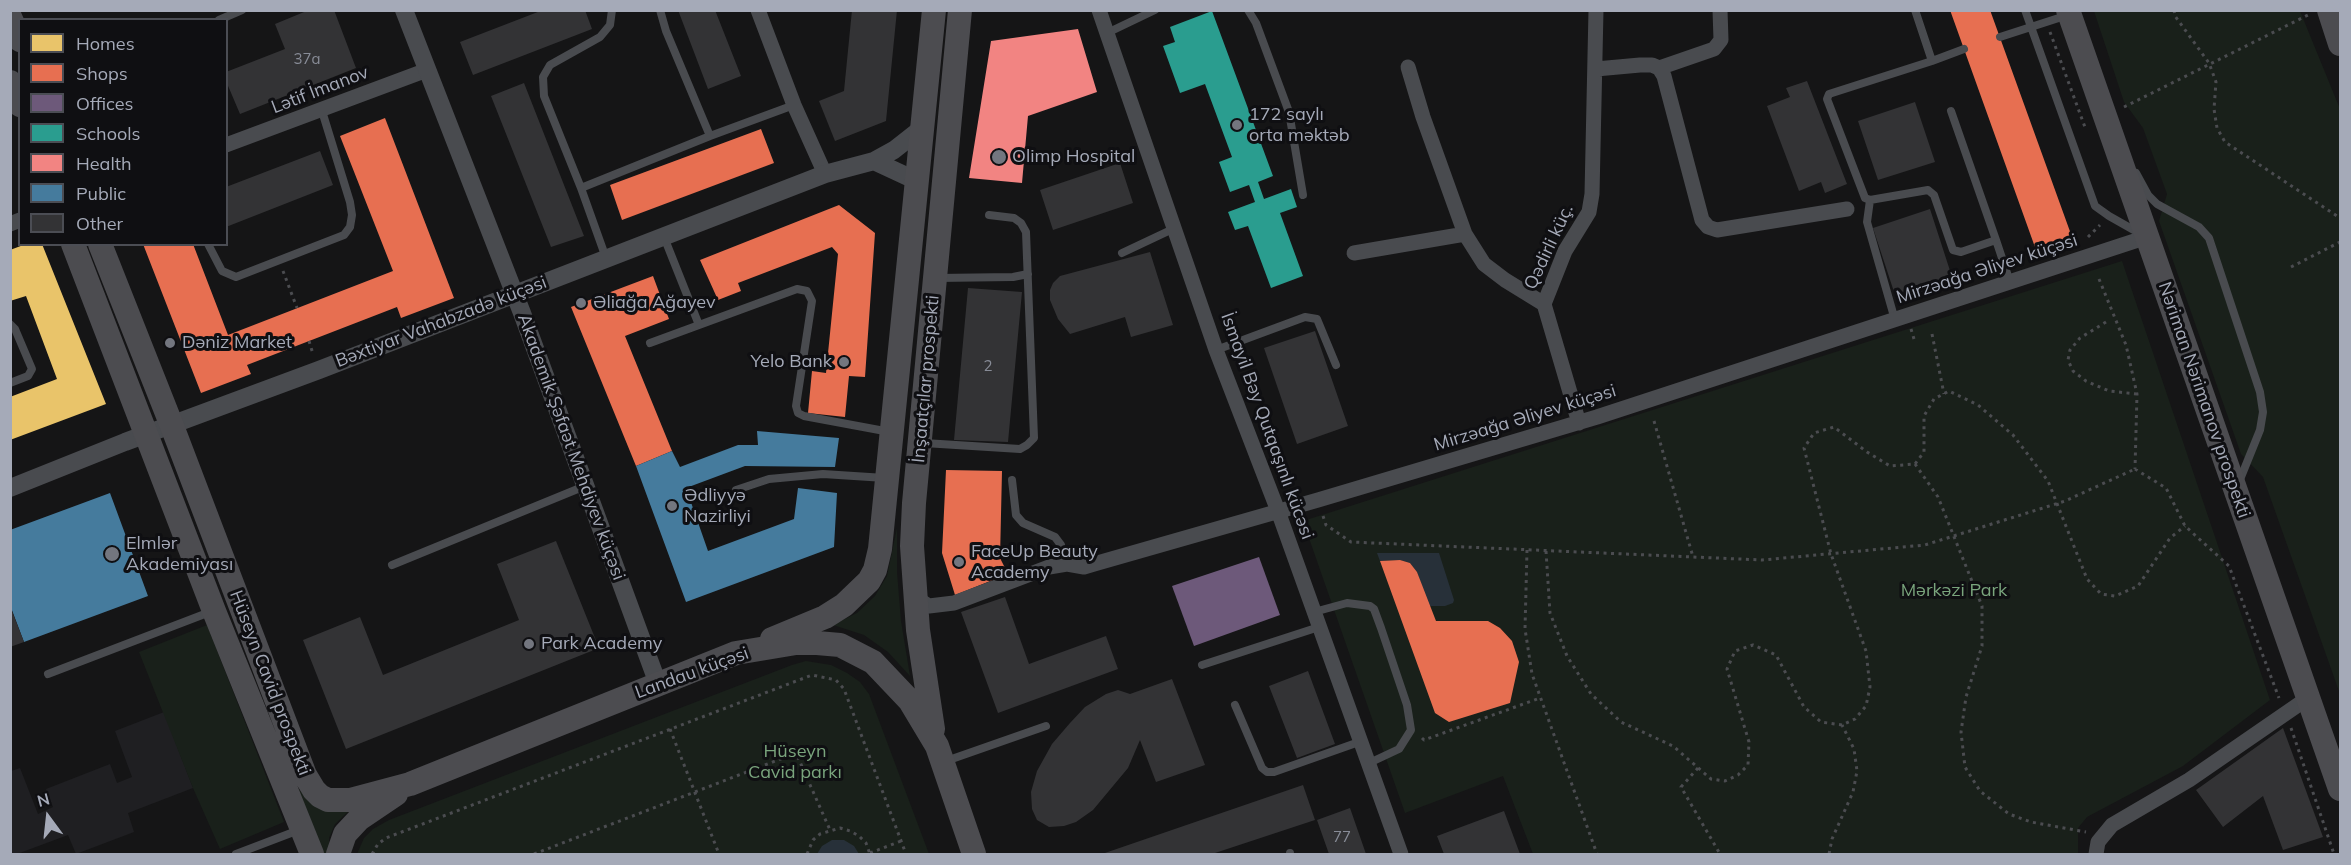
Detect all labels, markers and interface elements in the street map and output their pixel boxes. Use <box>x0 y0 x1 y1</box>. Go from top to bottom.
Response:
legend <box>18 18 228 246</box>
text: Homes <box>76 32 135 55</box>
house number: 37a <box>294 50 320 68</box>
text: Shops <box>76 62 128 85</box>
street label: Lətif İmanov <box>268 62 372 118</box>
text: Offices <box>76 92 133 115</box>
place label: 172 saylı orta məktəb <box>1249 104 1350 146</box>
marker: 172 saylı orta məktəb <box>1230 118 1244 132</box>
text: Schools <box>76 122 140 145</box>
place label: Olimp Hospital <box>1012 146 1135 168</box>
marker: Olimp Hospital <box>990 148 1008 166</box>
text: Health <box>76 152 132 175</box>
text: Public <box>76 182 126 205</box>
street label: Qədirli küç. <box>1520 201 1578 293</box>
text: Other <box>76 212 123 235</box>
street label: Mirzəağa Əliyev küçəsi <box>1894 229 2080 309</box>
street label: Bəxtiyar Vahabzadə küçəsi <box>332 272 550 372</box>
street label: Nəriman Nərimanov prospekti <box>2153 279 2255 521</box>
place label: Əliağa Ağayev <box>593 292 716 314</box>
street label: İnşaatçılar prospekti <box>908 294 944 464</box>
marker: Əliağa Ağayev <box>574 296 588 310</box>
street label: İsmayil Bəy Qutqaşınlı kücəsi <box>1216 310 1318 542</box>
street label: Akademik Şəfaət Mehdiyev küçəsi <box>513 311 629 583</box>
place label: Dəniz Market <box>182 332 292 354</box>
marker: Dəniz Market <box>163 336 177 350</box>
place label: Yelo Bank <box>751 351 832 373</box>
marker: Yelo Bank <box>837 355 851 369</box>
house number: 2 <box>984 357 992 375</box>
street label: Mirzəağa Əliyev küçəsi <box>1431 380 1619 456</box>
place label: Ədliyyə Nazirliyi <box>684 485 751 528</box>
marker: Ədliyyə Nazirliyi <box>665 499 679 513</box>
place label: Elmlər Akademiyası <box>126 533 233 576</box>
place label: FaceUp Beauty Academy <box>971 541 1098 584</box>
marker: Elmlər Akademiyası <box>103 545 121 563</box>
marker: FaceUp Beauty Academy <box>952 555 966 569</box>
park label: Mərkəzi Park <box>1901 580 2007 602</box>
street label: Hüseyn Cavid prospekti <box>225 587 315 779</box>
place label: Park Academy <box>541 633 662 655</box>
marker: Park Academy <box>522 637 536 651</box>
street label: Landau küçəsi <box>632 642 752 704</box>
park label: Hüseyn Cavid parkı <box>748 741 842 783</box>
north arrow <box>18 787 78 847</box>
text: N <box>35 788 52 811</box>
house number: 77 <box>1333 828 1351 846</box>

